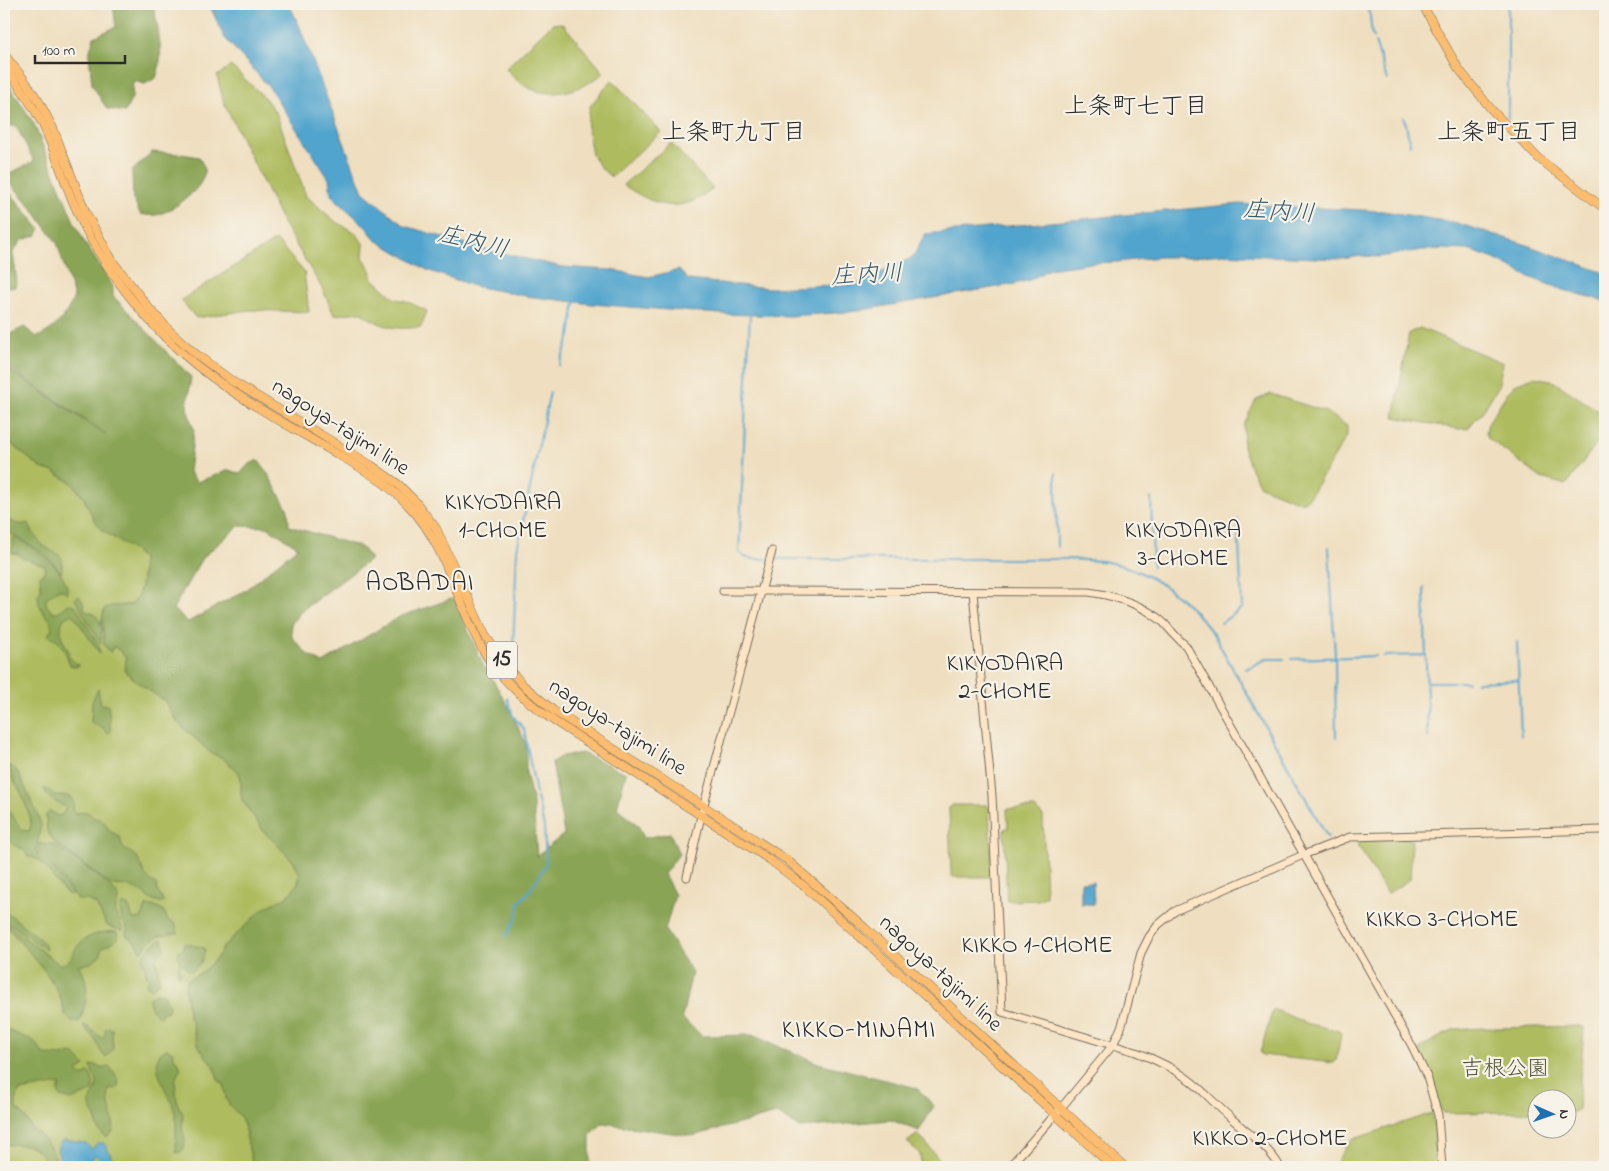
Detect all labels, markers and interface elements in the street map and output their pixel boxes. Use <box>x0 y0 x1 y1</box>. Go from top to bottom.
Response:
scale bar <box>35 32 125 64</box>
text: 100 m <box>42 40 75 62</box>
district label: 上条町七丁目 <box>1064 90 1208 125</box>
district label: 上条町九丁目 <box>662 116 806 151</box>
district label: 上条町五丁目 <box>1437 116 1581 151</box>
water label: 庄内川 <box>1242 193 1316 233</box>
water label: 庄内川 <box>434 217 512 269</box>
water label: 庄内川 <box>830 257 904 295</box>
street label: nagoya-tajimi line <box>264 371 415 486</box>
district label: KIKYODAIRA 1-CHOME <box>445 486 561 549</box>
district label: KIKYODAIRA 3-CHOME <box>1125 514 1241 577</box>
district label: AOBADAI <box>366 566 474 602</box>
road number: 15 <box>487 642 517 678</box>
district label: KIKYODAIRA 2-CHOME <box>947 647 1063 710</box>
street label: nagoya-tajimi line <box>541 671 692 786</box>
district label: KIKKO 3-CHOME <box>1365 903 1519 938</box>
street label: nagoya-tajimi line <box>870 908 1009 1041</box>
district label: KIKKO 1-CHOME <box>962 929 1112 964</box>
district label: KIKKO-MINAMI <box>782 1013 936 1049</box>
park label: 吉根公園 <box>1461 1054 1549 1086</box>
north arrow <box>1526 1088 1576 1138</box>
text: N <box>1553 1109 1574 1119</box>
district label: KIKKO 2-CHOME <box>1192 1122 1348 1157</box>

